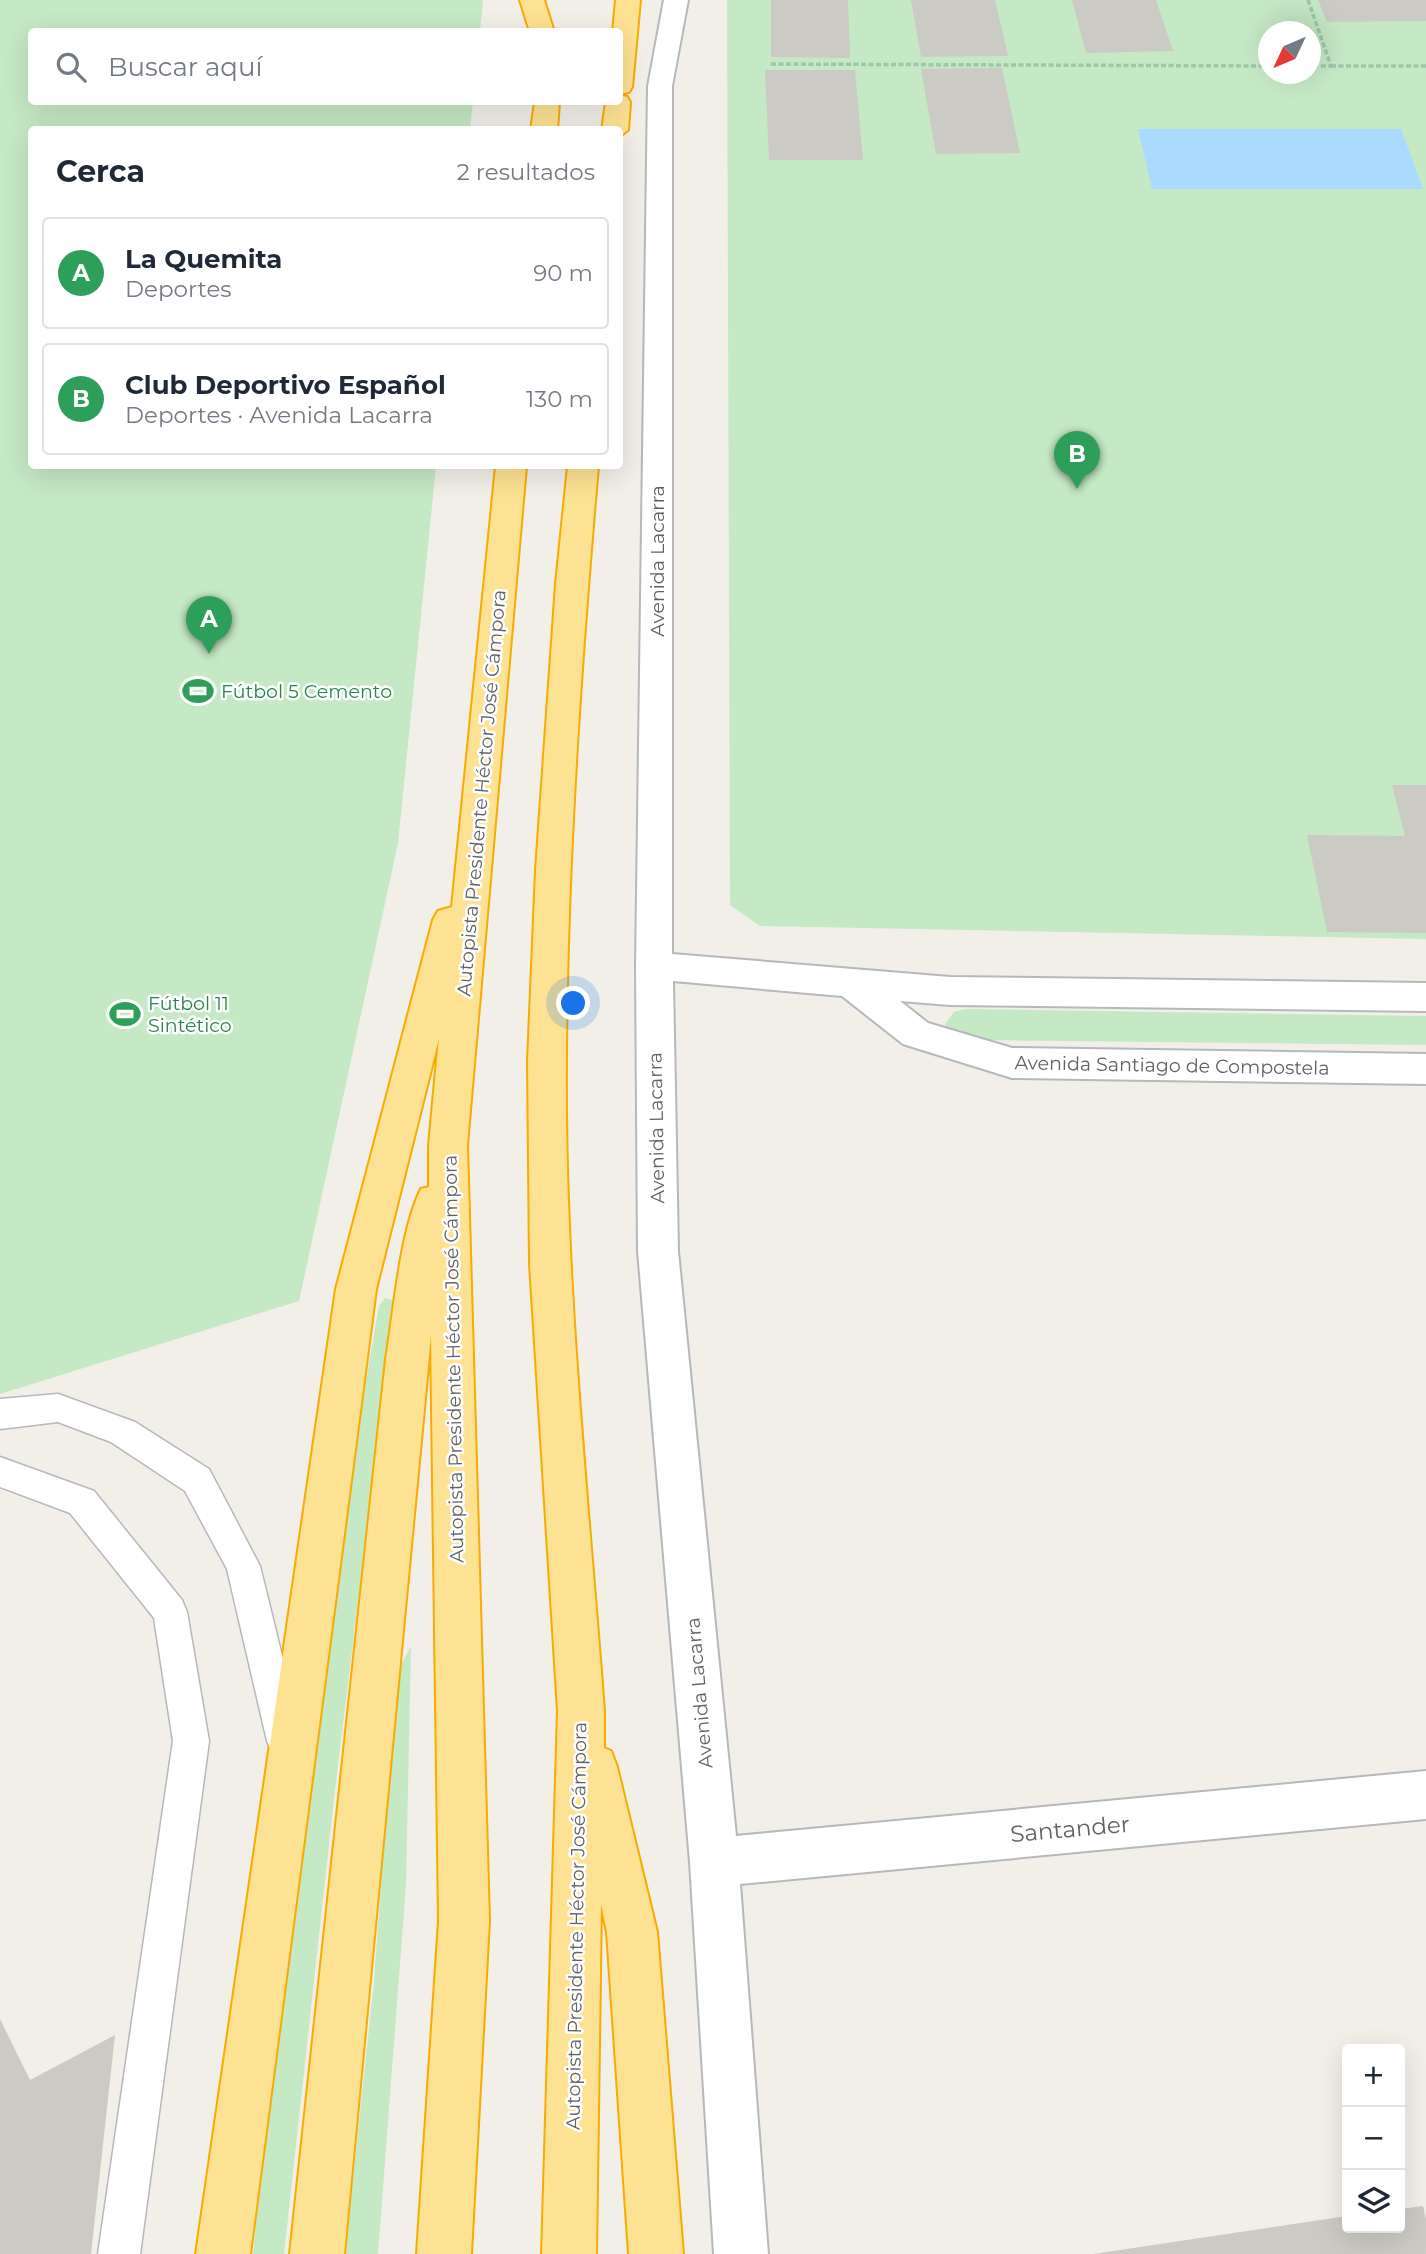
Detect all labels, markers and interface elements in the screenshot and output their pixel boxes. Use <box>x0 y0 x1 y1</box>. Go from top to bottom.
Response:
north arrow <box>1258 21 1321 84</box>
search box <box>28 28 623 105</box>
icon: search <box>52 48 90 86</box>
text: Buscar aquí <box>108 51 262 83</box>
text: Cerca <box>56 153 145 190</box>
text: 2 resultados <box>457 158 595 186</box>
text: La Quemita <box>125 243 282 275</box>
text: A <box>72 259 90 287</box>
text: 90 m <box>533 259 593 287</box>
text: Deportes <box>125 275 232 303</box>
text: Club Deportivo Español <box>125 369 446 401</box>
text: B <box>72 385 90 413</box>
text: 130 m <box>526 385 593 413</box>
text: Deportes · Avenida Lacarra <box>125 401 433 429</box>
pin: B <box>1054 431 1100 489</box>
street label: Avenida Lacarra <box>646 485 669 637</box>
street label: Autopista Presidente Héctor José Cámpora <box>452 589 511 997</box>
pin: A <box>186 596 232 654</box>
sports icon: Fútbol 5 Cemento <box>181 674 215 708</box>
place label: Fútbol 5 Cemento <box>221 680 392 703</box>
your location <box>556 986 590 1020</box>
place label: Fútbol 11 Sintético <box>148 992 232 1037</box>
sports icon: Fútbol 11 Sintético <box>108 997 142 1031</box>
street label: Avenida Santiago de Compostela <box>1014 1051 1330 1080</box>
street label: Avenida Lacarra <box>644 1052 669 1204</box>
street label: Autopista Presidente Héctor José Cámpora <box>438 1155 469 1563</box>
street label: Avenida Lacarra <box>681 1617 718 1769</box>
street label: Autopista Presidente Héctor José Cámpora <box>561 1722 592 2130</box>
street label: Santander <box>1009 1810 1131 1848</box>
map controls <box>1342 2044 1405 2233</box>
button: + <box>1342 2044 1405 2107</box>
button: − <box>1342 2107 1405 2170</box>
button: layers <box>1342 2170 1405 2233</box>

